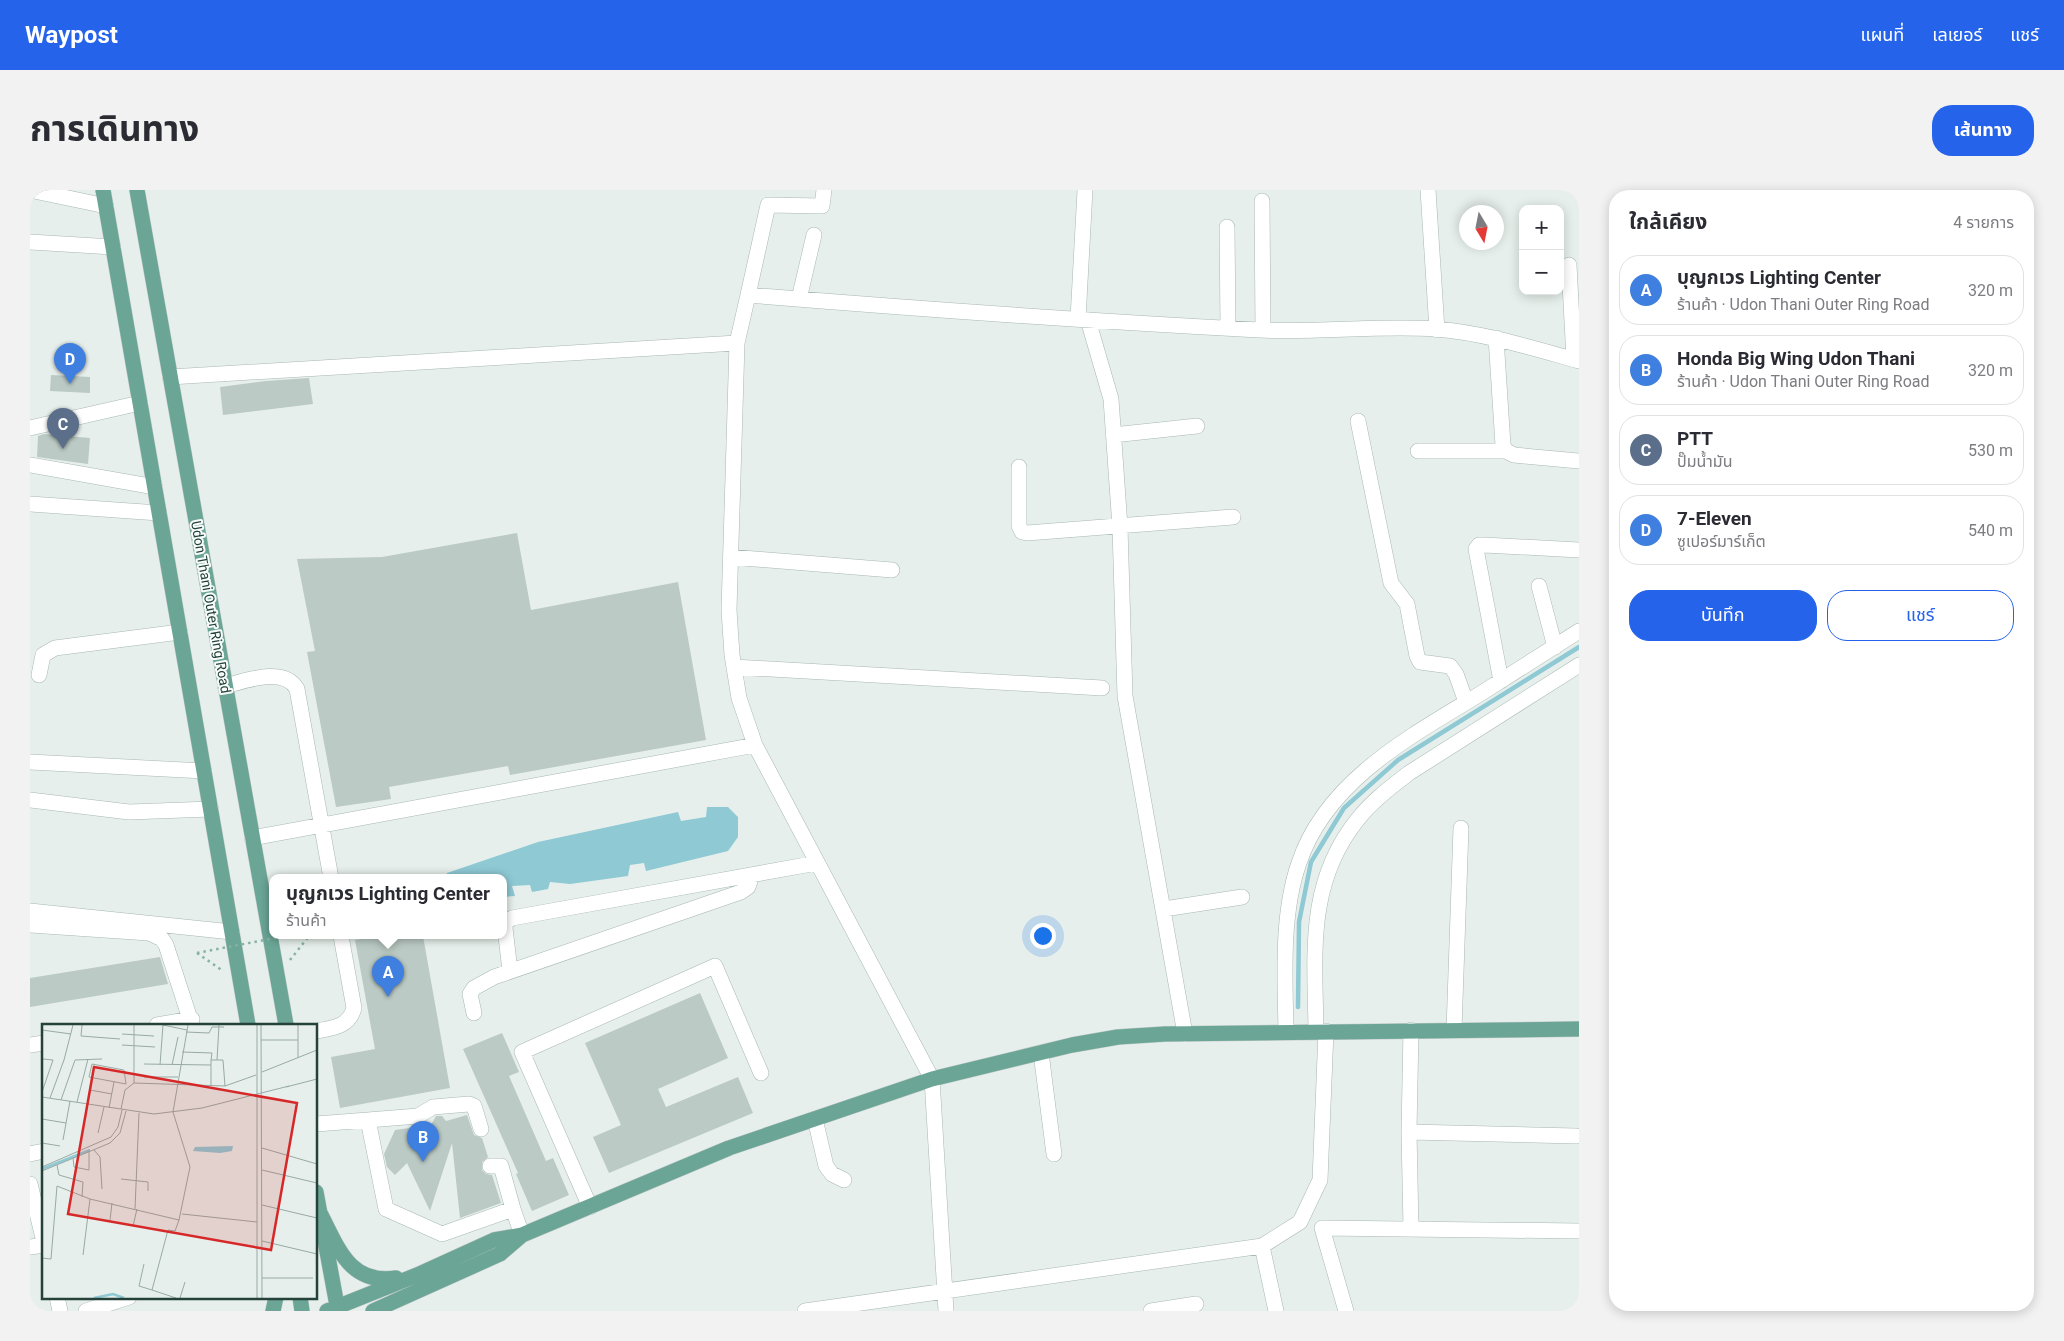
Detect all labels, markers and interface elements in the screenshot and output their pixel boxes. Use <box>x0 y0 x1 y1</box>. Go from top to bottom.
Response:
text: Waypost <box>25 21 118 49</box>
text: แผนที่ <box>1860 24 1904 45</box>
text: เลเยอร์ <box>1932 24 1982 45</box>
text: แชร์ <box>2010 24 2039 45</box>
button: เส้นทาง <box>1932 105 2034 156</box>
text: การเดินทาง <box>30 109 199 150</box>
north arrow <box>1459 205 1504 250</box>
map controls <box>1519 205 1564 295</box>
button: + <box>1519 205 1564 250</box>
text: ใกล้เคียง <box>1629 210 1707 234</box>
text: 4 รายการ <box>1953 213 2014 232</box>
button: − <box>1519 250 1564 295</box>
text: บุญกเวร Lighting Center <box>1677 266 1881 289</box>
text: A <box>1641 281 1651 300</box>
text: 320 m <box>1968 281 2013 300</box>
text: ร้านค้า · Udon Thani Outer Ring Road <box>1677 295 1930 314</box>
pin: D <box>54 343 86 384</box>
text: Honda Big Wing Udon Thani <box>1677 347 1915 370</box>
text: B <box>1641 361 1651 380</box>
text: 320 m <box>1968 361 2013 380</box>
text: ร้านค้า · Udon Thani Outer Ring Road <box>1677 372 1930 391</box>
pin: C <box>47 408 79 449</box>
text: PTT <box>1677 427 1713 450</box>
text: C <box>1641 441 1651 460</box>
text: 530 m <box>1968 441 2013 460</box>
text: ปั๊มน้ำมัน <box>1677 452 1732 471</box>
text: 7-Eleven <box>1677 507 1752 530</box>
street label: Udon Thani Outer Ring Road <box>188 519 234 695</box>
text: D <box>1641 521 1651 540</box>
text: 540 m <box>1968 521 2013 540</box>
text: ซูเปอร์มาร์เก็ต <box>1677 532 1766 551</box>
button: บันทึก <box>1629 590 1817 641</box>
button: แชร์ <box>1827 590 2014 641</box>
popup <box>269 874 507 939</box>
text: บุญกเวร Lighting Center <box>286 882 490 905</box>
text: ร้านค้า <box>286 911 326 930</box>
your location <box>1030 923 1056 949</box>
pin: A <box>372 956 404 997</box>
inset map <box>42 1024 318 1298</box>
pin: B <box>407 1121 439 1162</box>

